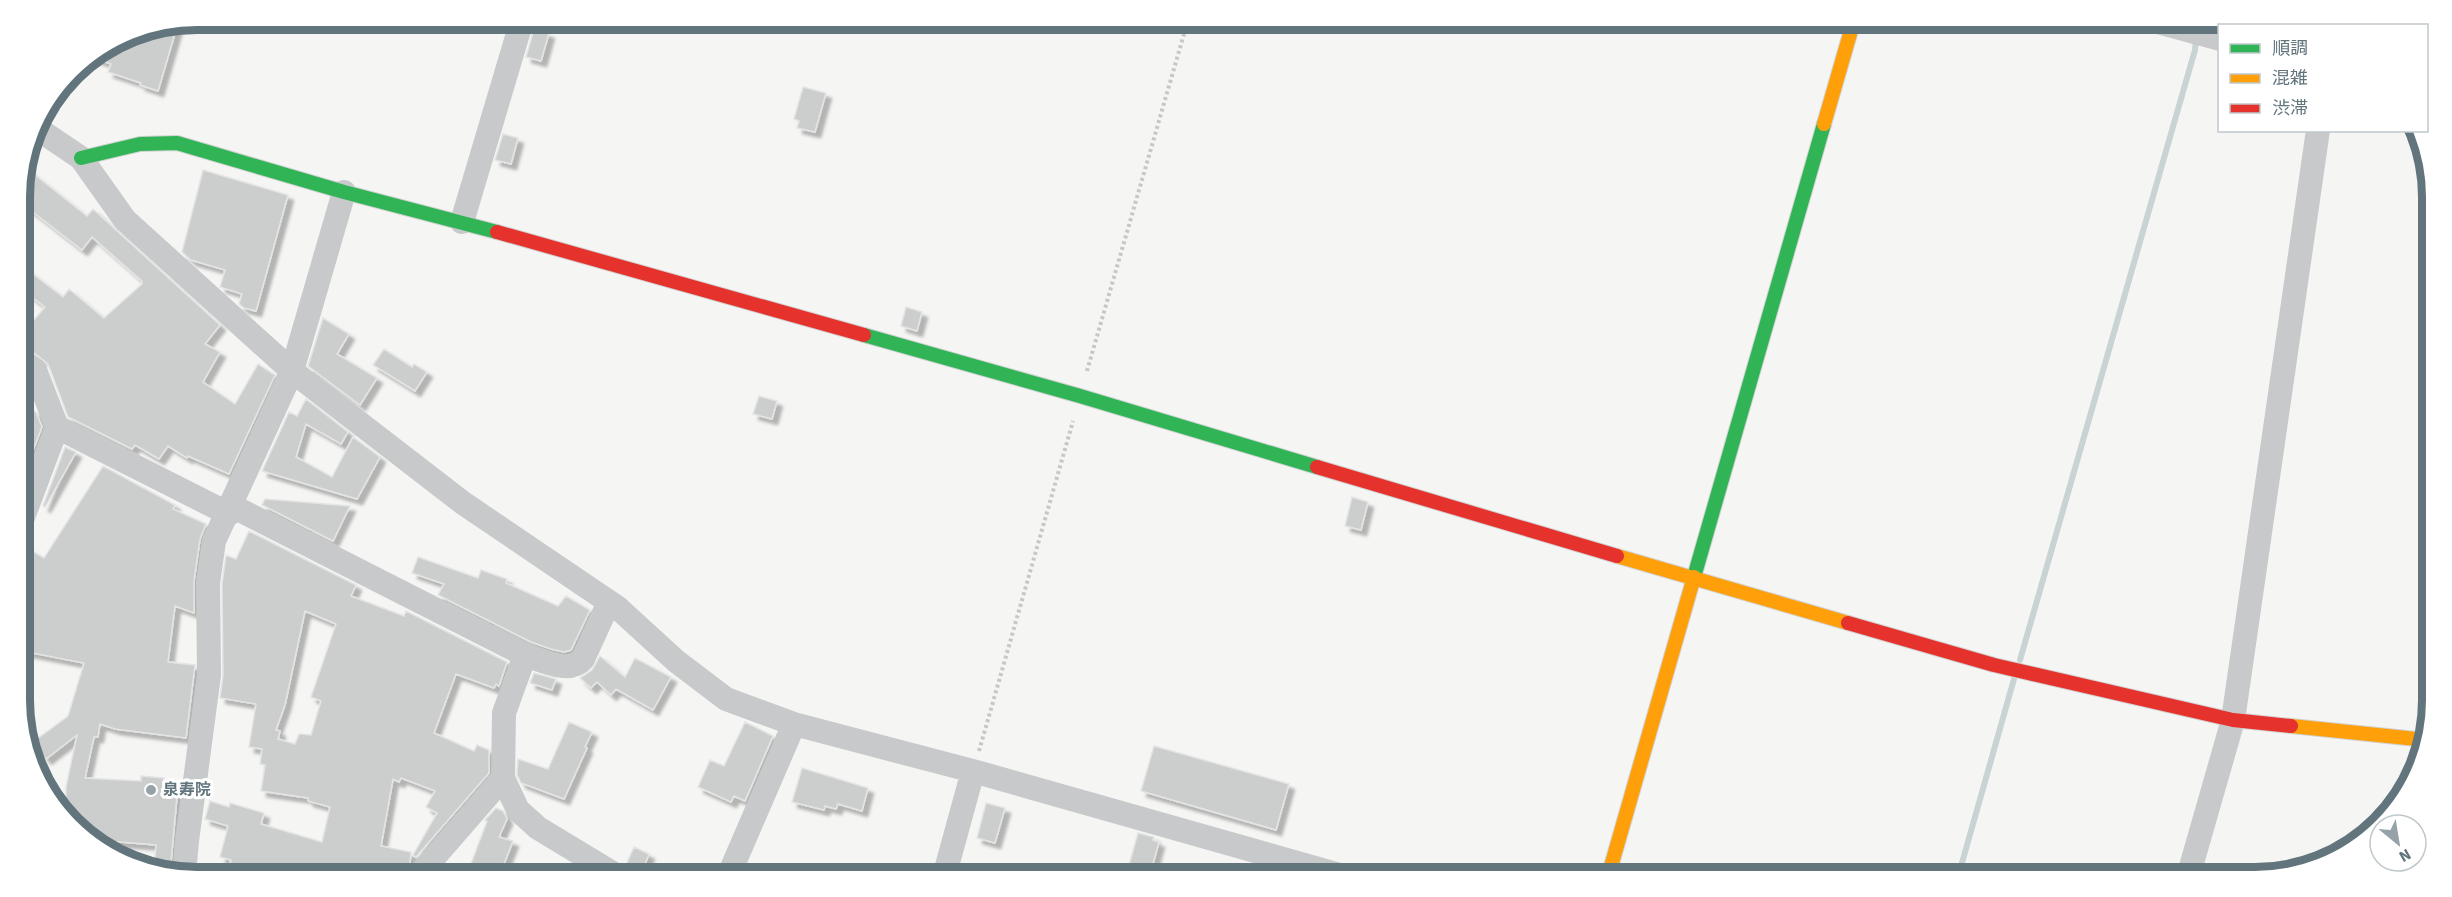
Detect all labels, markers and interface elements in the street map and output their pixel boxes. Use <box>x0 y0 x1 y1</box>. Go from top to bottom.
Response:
legend <box>2218 24 2428 132</box>
text: 順調 <box>2272 36 2308 61</box>
text: 混雑 <box>2272 66 2308 91</box>
text: 渋滞 <box>2272 96 2308 121</box>
place label: 泉寿院 <box>163 779 211 801</box>
marker: 泉寿院 <box>144 783 158 797</box>
north arrow <box>2368 813 2428 873</box>
text: N <box>2395 843 2415 867</box>

